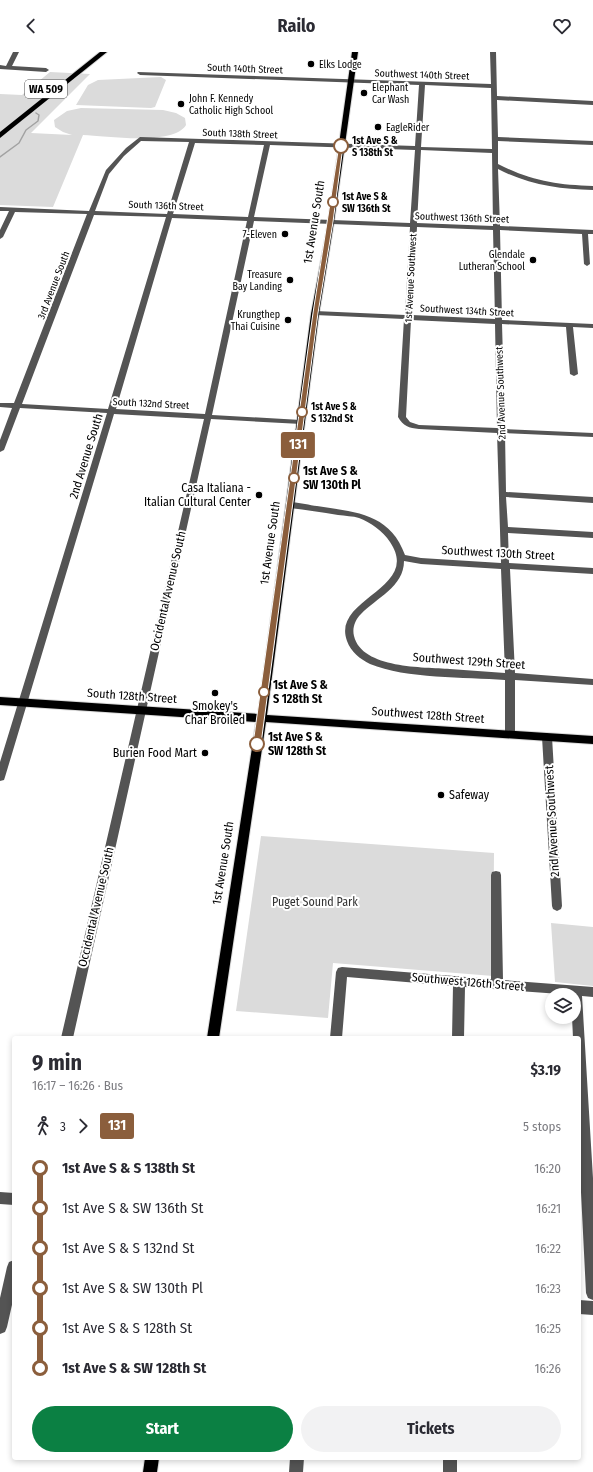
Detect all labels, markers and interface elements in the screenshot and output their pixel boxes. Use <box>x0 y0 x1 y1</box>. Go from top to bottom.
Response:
icon: back <box>20 15 42 37</box>
text: Railo <box>278 15 315 37</box>
icon: heart <box>551 15 573 37</box>
marker: Elks Lodge <box>306 59 316 69</box>
place label: Elks Lodge <box>319 59 362 71</box>
street label: South 140th Street <box>207 62 284 76</box>
street label: Southwest 140th Street <box>374 67 470 83</box>
road number: WA 509 <box>25 80 67 98</box>
place label: Elephant Car Wash <box>372 82 409 106</box>
marker: Elephant Car Wash <box>359 88 369 98</box>
place label: John F. Kennedy Catholic High School <box>189 93 273 117</box>
marker: John F. Kennedy Catholic High School <box>176 99 186 109</box>
marker: EagleRider <box>373 122 383 132</box>
place label: EagleRider <box>386 122 430 134</box>
street label: South 138th Street <box>202 127 278 141</box>
place label: 1st Ave S & S 138th St <box>352 135 398 159</box>
marker: 1st Ave S & S 138th St <box>333 138 349 154</box>
street label: 1st Avenue South <box>300 179 328 265</box>
place label: 1st Ave S & SW 136th St <box>342 191 391 215</box>
marker: 1st Ave S & SW 136th St <box>327 196 339 208</box>
street label: South 136th Street <box>128 199 204 213</box>
street label: Southwest 136th Street <box>415 210 510 226</box>
place label: 7-Eleven <box>243 229 277 241</box>
marker: 7-Eleven <box>280 229 290 239</box>
street label: 1st Avenue Southwest <box>403 232 419 323</box>
place label: Glendale Lutheran School <box>459 249 525 273</box>
street label: 3rd Avenue South <box>35 250 72 321</box>
marker: Glendale Lutheran School <box>528 255 538 265</box>
place label: Treasure Bay Landing <box>233 269 282 293</box>
marker: Treasure Bay Landing <box>285 275 295 285</box>
street label: Southwest 134th Street <box>420 303 515 319</box>
place label: Krungthep Thai Cuisine <box>231 309 280 333</box>
marker: Krungthep Thai Cuisine <box>283 315 293 325</box>
street label: 2nd Avenue Southwest <box>493 346 509 440</box>
street label: South 132nd Street <box>112 396 190 412</box>
place label: 1st Ave S & S 132nd St <box>311 401 357 425</box>
marker: 1st Ave S & S 132nd St <box>296 406 308 418</box>
street label: 2nd Avenue South <box>66 412 106 500</box>
line badge: 131 <box>275 432 321 458</box>
text: 131 <box>289 436 307 453</box>
place label: 1st Ave S & SW 130th Pl <box>303 464 362 492</box>
marker: 1st Ave S & SW 130th Pl <box>288 472 300 484</box>
place label: Casa Italiana - Italian Cultural Center <box>144 481 252 509</box>
marker: Casa Italiana - Italian Cultural Center <box>254 490 264 500</box>
street label: 1st Avenue South <box>257 500 283 586</box>
street label: Occidental Avenue South <box>147 530 189 652</box>
street label: Southwest 130th Street <box>441 543 555 563</box>
street label: Southwest 129th Street <box>412 650 526 672</box>
place label: 1st Ave S & S 128th St <box>273 678 328 706</box>
street label: South 128th Street <box>87 686 178 706</box>
marker: 1st Ave S & S 128th St <box>258 686 270 698</box>
marker: Smokey's Char Broiled <box>210 688 220 698</box>
place label: Smokey's Char Broiled <box>185 699 245 727</box>
street label: Southwest 128th Street <box>371 704 485 726</box>
place label: 1st Ave S & SW 128th St <box>268 730 327 758</box>
marker: 1st Ave S & SW 128th St <box>249 736 265 752</box>
place label: Burien Food Mart <box>113 746 197 760</box>
marker: Burien Food Mart <box>200 748 210 758</box>
street label: 2nd Avenue Southwest <box>542 765 562 877</box>
place label: Safeway <box>449 788 490 802</box>
marker: Safeway <box>436 790 446 800</box>
street label: 1st Avenue South <box>209 820 237 906</box>
street label: Occidental Avenue South <box>75 846 117 968</box>
park label: Puget Sound Park <box>272 895 358 909</box>
street label: Southwest 126th Street <box>411 970 525 994</box>
map controls <box>545 988 581 1024</box>
button: layers <box>545 988 581 1024</box>
text: 9 min <box>32 1049 82 1076</box>
text: $3.19 <box>530 1061 561 1079</box>
text: 16:17 – 16:26 · Bus <box>32 1078 123 1093</box>
icon: walk <box>32 1115 54 1137</box>
icon: forward <box>72 1115 94 1137</box>
text: 131 <box>108 1117 126 1134</box>
text: 3 <box>60 1119 66 1134</box>
text: 5 stops <box>523 1119 561 1134</box>
text: 1st Ave S & S 138th St <box>62 1159 195 1177</box>
text: 16:20 <box>534 1161 561 1176</box>
text: 1st Ave S & SW 136th St <box>62 1199 203 1217</box>
text: 16:21 <box>536 1201 561 1216</box>
text: 1st Ave S & S 132nd St <box>62 1239 194 1257</box>
text: 16:22 <box>535 1241 561 1256</box>
text: 1st Ave S & SW 130th Pl <box>62 1279 203 1297</box>
text: 16:23 <box>535 1281 561 1296</box>
text: 1st Ave S & S 128th St <box>62 1319 192 1337</box>
text: 16:25 <box>535 1321 561 1336</box>
text: 1st Ave S & SW 128th St <box>62 1359 206 1377</box>
text: 16:26 <box>535 1361 561 1376</box>
button: Start <box>32 1406 293 1452</box>
button: Tickets <box>301 1406 561 1452</box>

